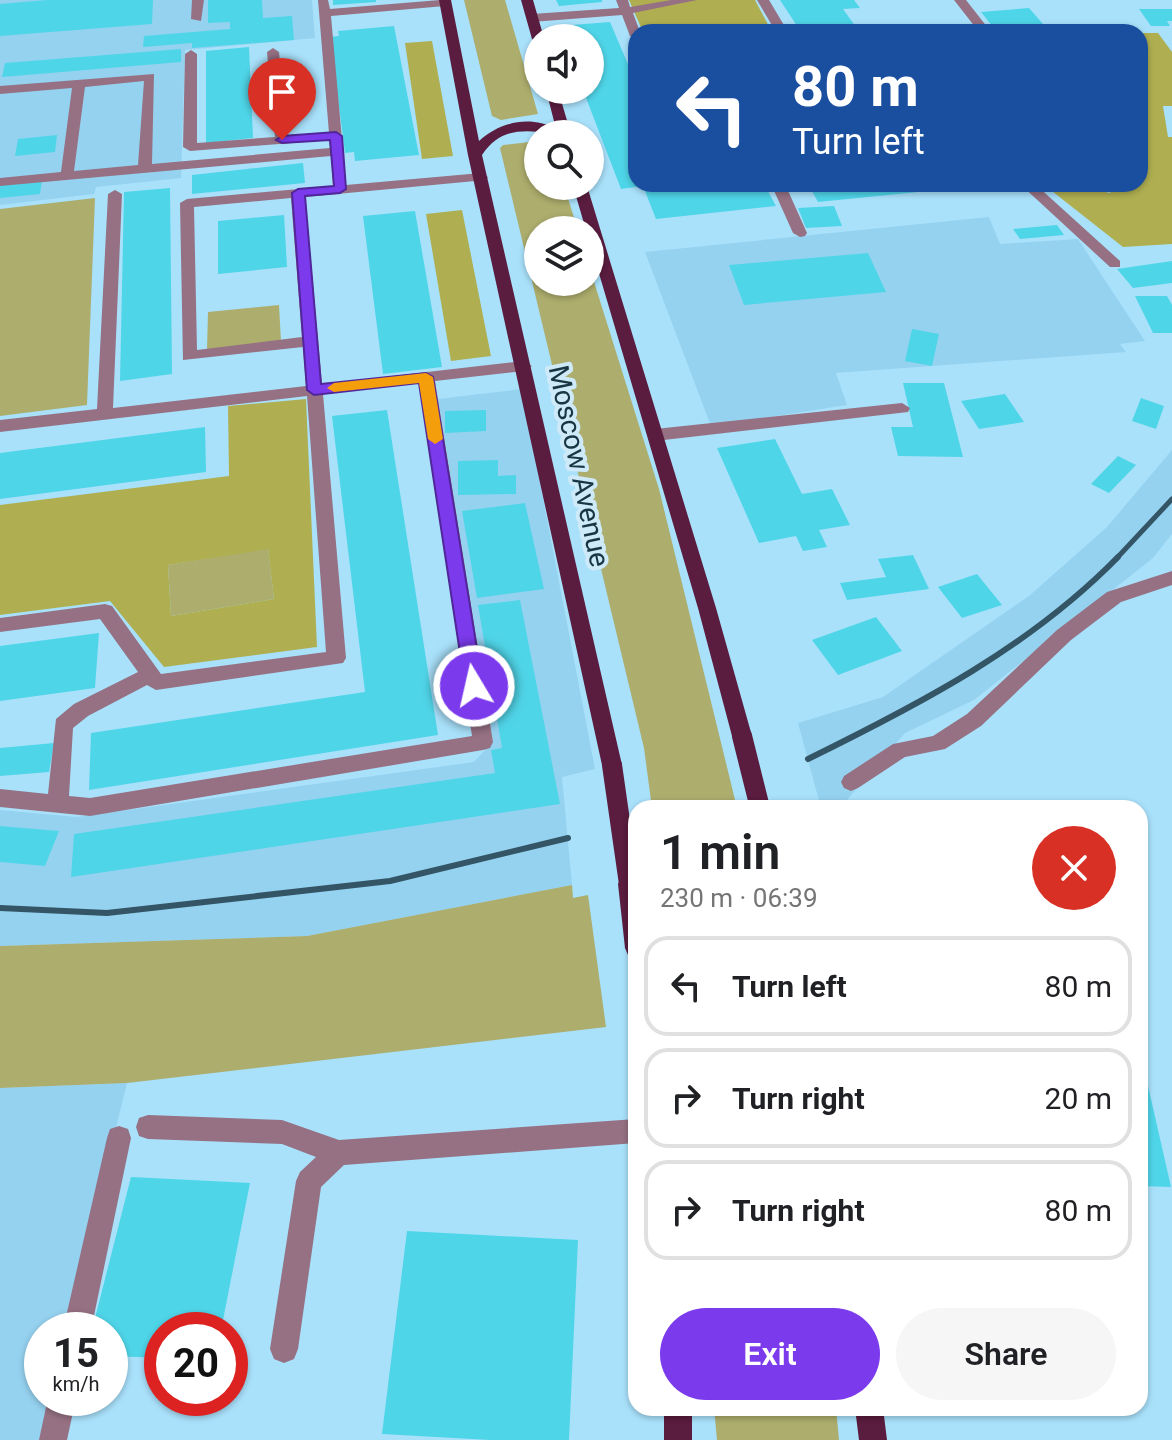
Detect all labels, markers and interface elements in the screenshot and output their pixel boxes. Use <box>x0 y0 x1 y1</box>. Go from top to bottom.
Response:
map controls <box>524 24 604 296</box>
button: sound <box>524 24 604 104</box>
text: 80 m <box>792 54 919 120</box>
icon: left <box>660 56 764 160</box>
pin <box>248 58 316 140</box>
icon: arrive <box>260 70 304 114</box>
button: search <box>524 120 604 200</box>
text: Turn left <box>792 121 925 163</box>
button: layers <box>524 216 604 296</box>
street label: Moscow Avenue <box>542 362 616 570</box>
position arrow <box>432 644 516 728</box>
text: 1 min <box>660 824 780 881</box>
button: close <box>1032 826 1116 910</box>
text: 230 m · 06:39 <box>660 883 818 913</box>
icon: left <box>664 964 708 1008</box>
text: Turn left <box>732 969 847 1004</box>
text: 80 m <box>1045 969 1112 1004</box>
icon: right <box>664 1076 708 1120</box>
text: Turn right <box>732 1081 865 1116</box>
text: 20 m <box>1045 1081 1112 1116</box>
icon: right <box>664 1188 708 1232</box>
text: Turn right <box>732 1193 865 1228</box>
text: 80 m <box>1045 1193 1112 1228</box>
button: Exit <box>660 1308 880 1400</box>
button: Share <box>896 1308 1116 1400</box>
speed limit sign: 20 <box>144 1312 248 1416</box>
text: 15 <box>53 1330 99 1377</box>
text: km/h <box>53 1372 99 1396</box>

